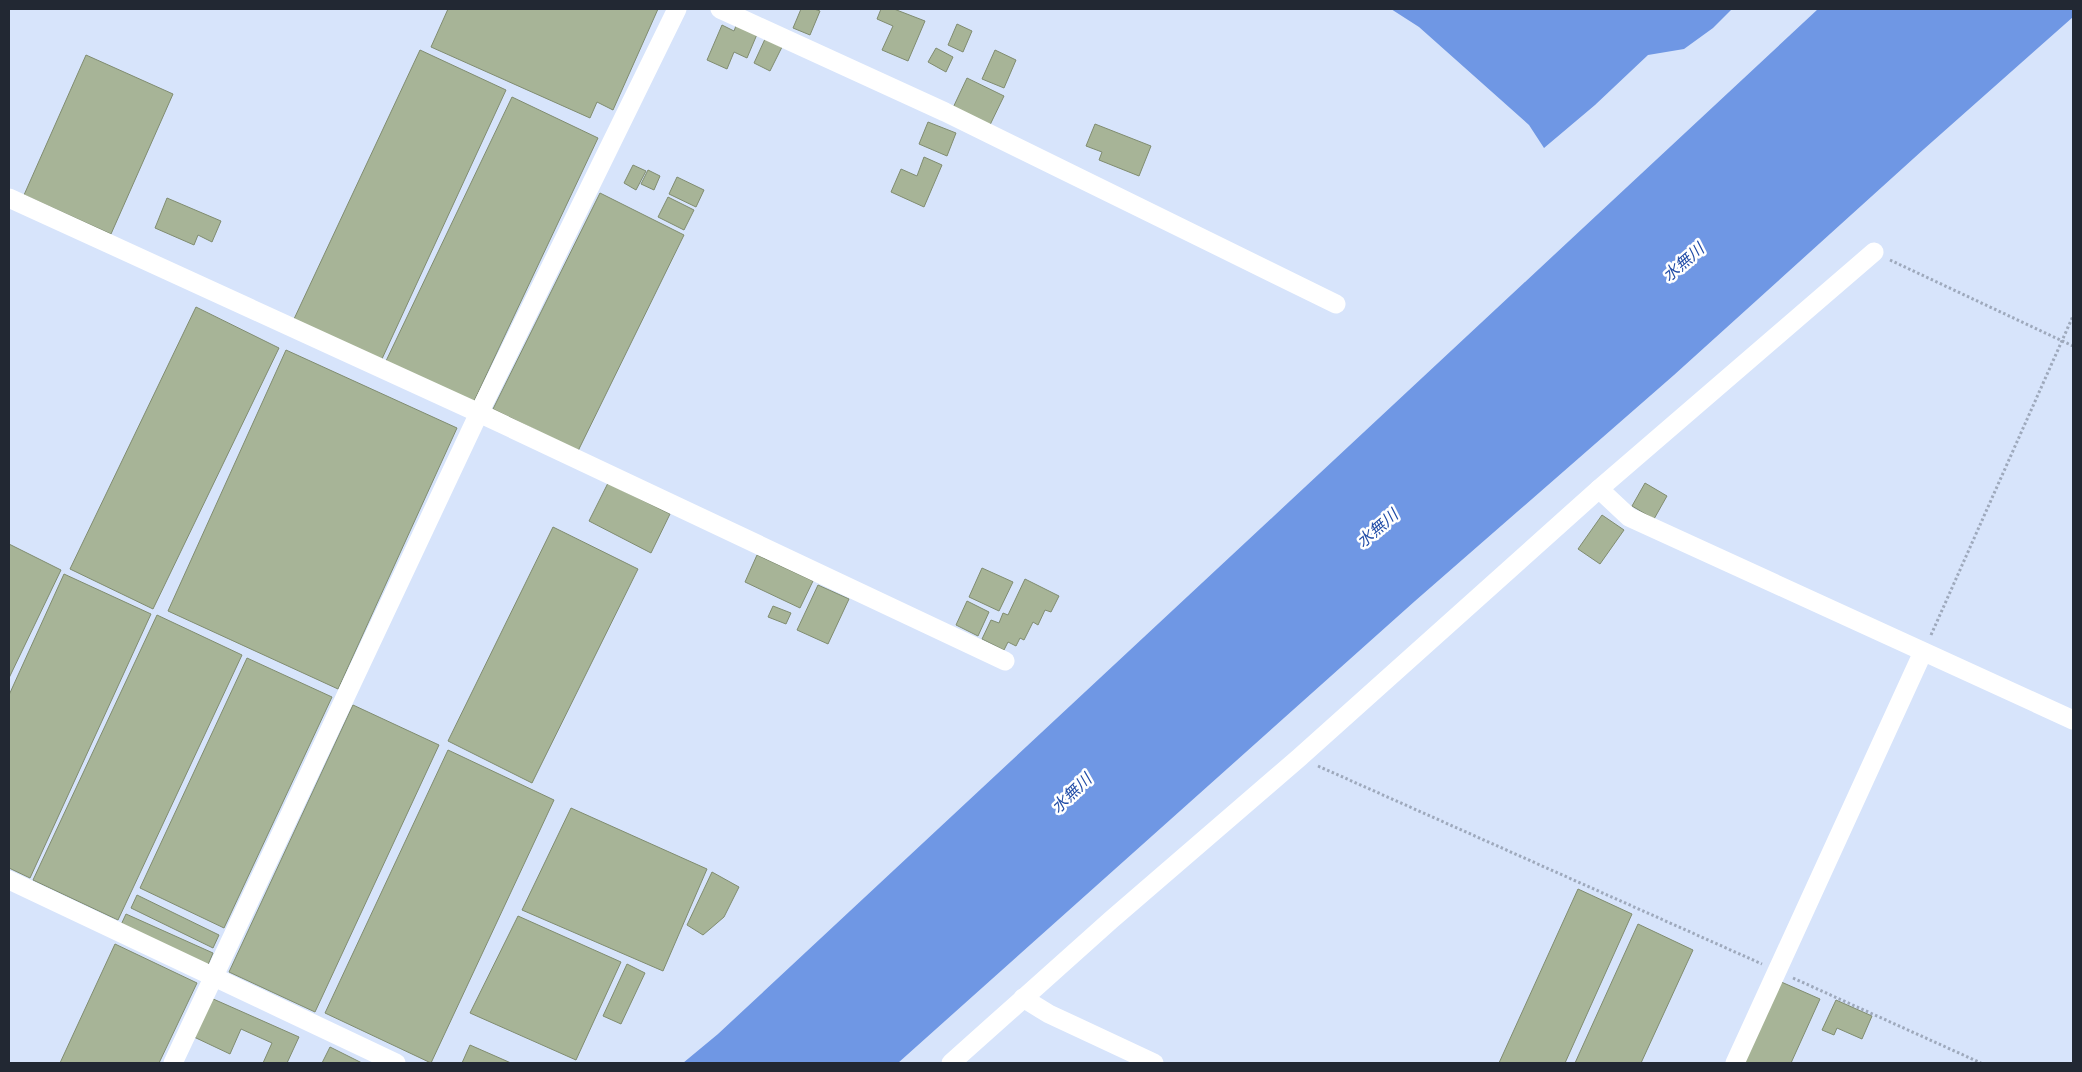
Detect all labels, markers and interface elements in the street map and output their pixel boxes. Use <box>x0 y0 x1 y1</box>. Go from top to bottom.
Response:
water label: 水無川 <box>1658 237 1710 287</box>
water label: 水無川 <box>1352 503 1404 553</box>
water label: 水無川 <box>1046 767 1098 818</box>

